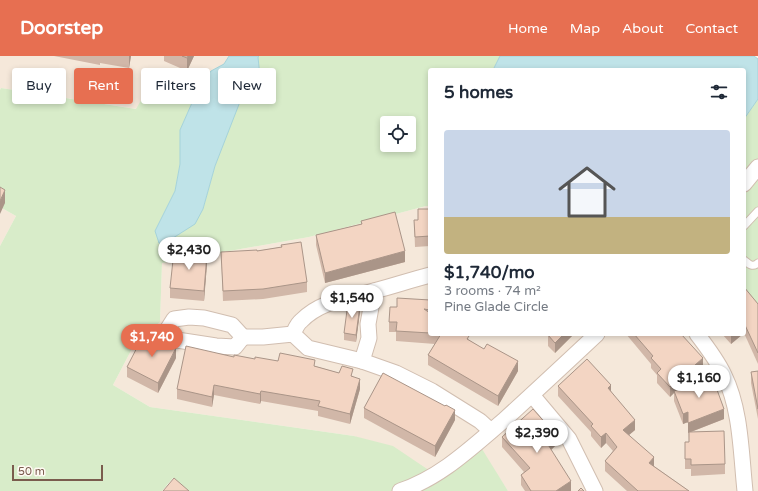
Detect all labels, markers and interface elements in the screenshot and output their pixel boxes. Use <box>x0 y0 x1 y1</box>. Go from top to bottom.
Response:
text: Doorstep <box>20 17 103 39</box>
text: Home <box>508 20 548 37</box>
text: Map <box>570 20 600 37</box>
text: About <box>622 20 664 37</box>
text: Contact <box>686 20 738 37</box>
chip: Buy <box>12 68 66 104</box>
chip: Rent <box>74 68 133 104</box>
chip: Filters <box>141 68 210 104</box>
chip: New <box>218 68 276 104</box>
icon: filters <box>708 81 730 103</box>
text: 5 homes <box>444 82 513 103</box>
map controls <box>380 116 416 152</box>
button: locate <box>380 116 416 152</box>
icon: home <box>551 156 623 228</box>
pin: $2,430 <box>156 237 222 271</box>
text: $2,430 <box>167 242 211 258</box>
text: $1,740/mo <box>444 262 535 283</box>
text: 3 rooms · 74 m² <box>444 283 541 299</box>
pin: $1,540 <box>319 285 385 319</box>
text: $1,540 <box>330 290 374 306</box>
text: Pine Glade Circle <box>444 299 548 315</box>
pin: $1,740 <box>119 324 185 358</box>
text: $1,740 <box>130 329 174 345</box>
pin: $1,160 <box>666 365 732 399</box>
text: $1,160 <box>677 370 721 386</box>
pin: $2,390 <box>504 420 570 454</box>
text: $2,390 <box>515 425 559 441</box>
scale bar <box>12 463 103 482</box>
text: 50 m <box>18 465 45 478</box>

